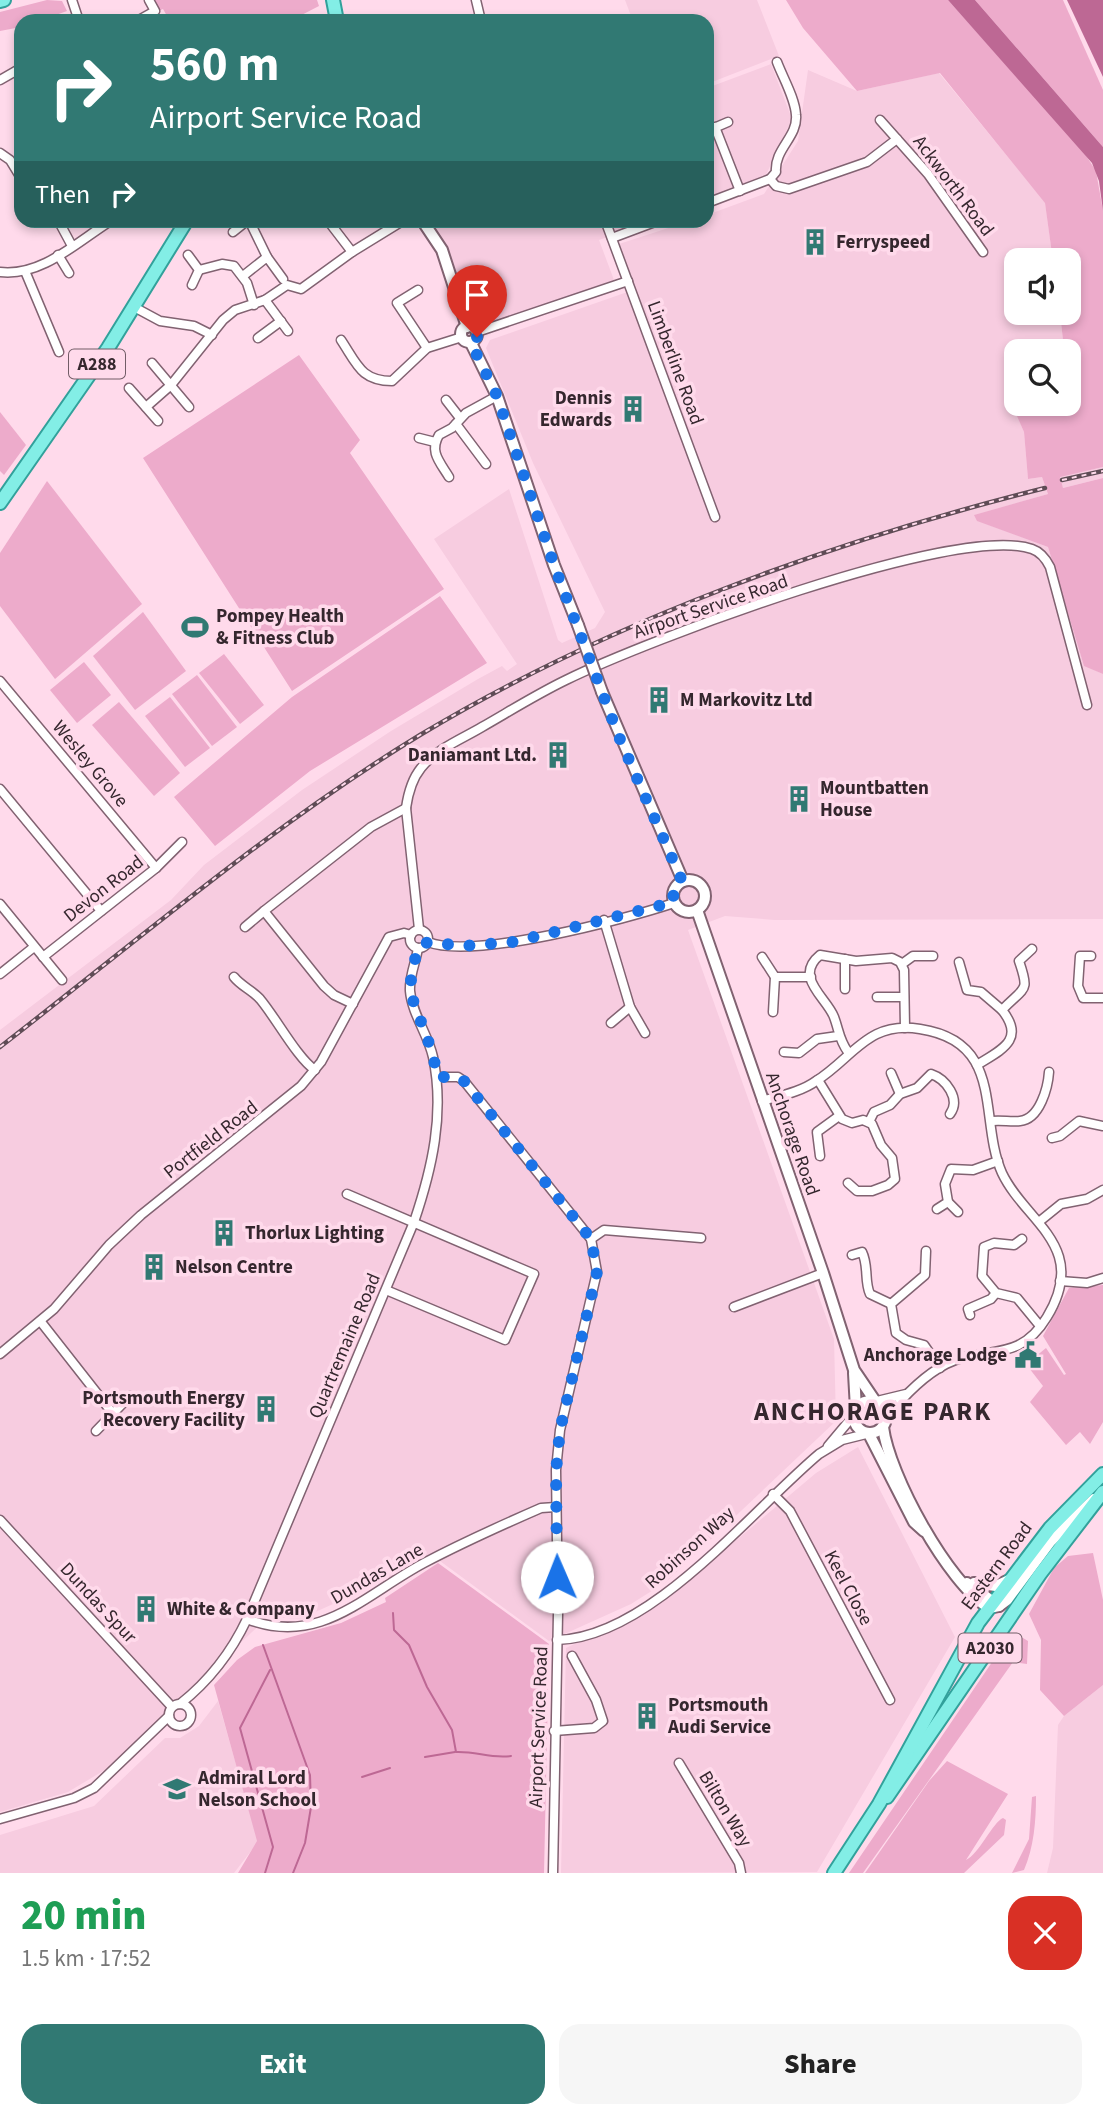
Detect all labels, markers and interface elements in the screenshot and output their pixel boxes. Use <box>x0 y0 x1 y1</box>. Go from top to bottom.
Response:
text: 560 m <box>150 30 279 100</box>
icon: right <box>35 42 126 133</box>
text: Airport Service Road <box>150 95 422 141</box>
street label: Ackworth Road <box>906 130 1000 242</box>
icon: right <box>104 175 142 213</box>
text: Then <box>35 176 90 213</box>
building icon: Ferryspeed <box>800 227 830 257</box>
place label: Ferryspeed <box>836 229 930 256</box>
map controls <box>1004 248 1081 416</box>
button: sound <box>1004 248 1081 325</box>
pin <box>447 265 507 337</box>
icon: arrive <box>458 276 496 314</box>
street label: Limberline Road <box>640 297 710 429</box>
button: search <box>1004 339 1081 416</box>
road number: A288 <box>69 350 125 378</box>
place label: Dennis Edwards <box>540 385 612 434</box>
building icon: Dennis Edwards <box>618 394 648 424</box>
street label: Airport Service Road <box>630 568 792 646</box>
place label: Pompey Health & Fitness Club <box>216 603 344 652</box>
sports icon: Pompey Health & Fitness Club <box>180 612 210 642</box>
building icon: M Markovitz Ltd <box>644 685 674 715</box>
place label: M Markovitz Ltd <box>680 687 813 714</box>
street label: Wesley Grove <box>46 715 134 813</box>
building icon: Daniamant Ltd. <box>543 740 573 770</box>
place label: Daniamant Ltd. <box>408 742 537 769</box>
place label: Mountbatten House <box>820 775 929 824</box>
building icon: Mountbatten House <box>784 784 814 814</box>
street label: Devon Road <box>58 849 150 929</box>
street label: Anchorage Road <box>758 1069 826 1199</box>
street label: Portfield Road <box>158 1095 264 1185</box>
building icon: Thorlux Lighting <box>209 1218 239 1248</box>
place label: Thorlux Lighting <box>245 1220 384 1247</box>
building icon: Nelson Centre <box>139 1252 169 1282</box>
place label: Nelson Centre <box>175 1254 293 1281</box>
street label: Quartremaine Road <box>302 1269 388 1423</box>
public building icon: Anchorage Lodge <box>1013 1340 1043 1370</box>
place label: Anchorage Lodge <box>863 1342 1007 1369</box>
place label: Portsmouth Energy Recovery Facility <box>82 1385 245 1434</box>
district label: ANCHORAGE PARK <box>753 1393 992 1430</box>
building icon: Portsmouth Energy Recovery Facility <box>251 1394 281 1424</box>
street label: Robinson Way <box>639 1500 741 1596</box>
street label: Eastern Road <box>955 1516 1039 1616</box>
street label: Dundas Lane <box>326 1537 428 1611</box>
position arrow <box>520 1540 594 1614</box>
street label: Keel Close <box>817 1546 879 1630</box>
street label: Dundas Spur <box>53 1557 143 1650</box>
building icon: White & Company <box>131 1594 161 1624</box>
place label: White & Company <box>167 1596 315 1623</box>
road number: A2030 <box>958 1633 1021 1662</box>
street label: Airport Service Road <box>523 1646 555 1808</box>
place label: Portsmouth Audi Service <box>667 1692 771 1741</box>
building icon: Portsmouth Audi Service <box>632 1701 662 1731</box>
place label: Admiral Lord Nelson School <box>197 1765 317 1814</box>
street label: Bilton Way <box>692 1766 758 1852</box>
school or university icon: Admiral Lord Nelson School <box>162 1774 192 1804</box>
text: 20 min <box>21 1886 147 1946</box>
button: close <box>1008 1896 1082 1970</box>
text: 1.5 km · 17:52 <box>21 1942 151 1975</box>
button: Exit <box>21 2024 545 2104</box>
button: Share <box>559 2024 1082 2104</box>

